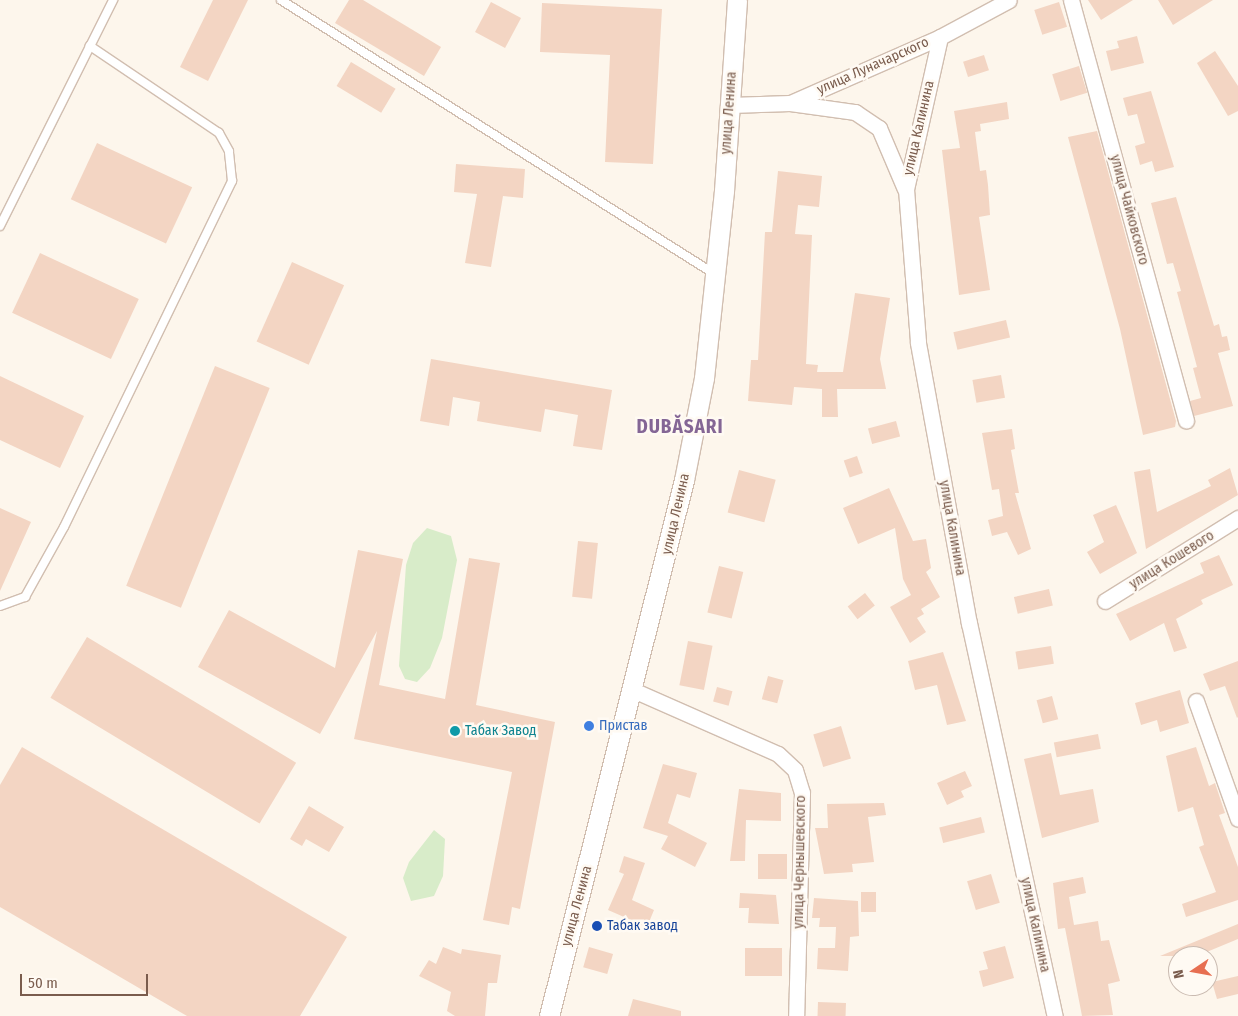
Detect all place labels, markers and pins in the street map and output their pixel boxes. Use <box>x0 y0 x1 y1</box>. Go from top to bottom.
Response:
place label: Пристав <box>599 718 647 734</box>
marker: Пристав <box>583 720 595 732</box>
place label: Табак Завод <box>465 723 536 739</box>
marker: Табак Завод <box>449 725 461 737</box>
place label: Табак завод <box>607 918 678 934</box>
marker: Табак завод <box>591 920 603 932</box>

